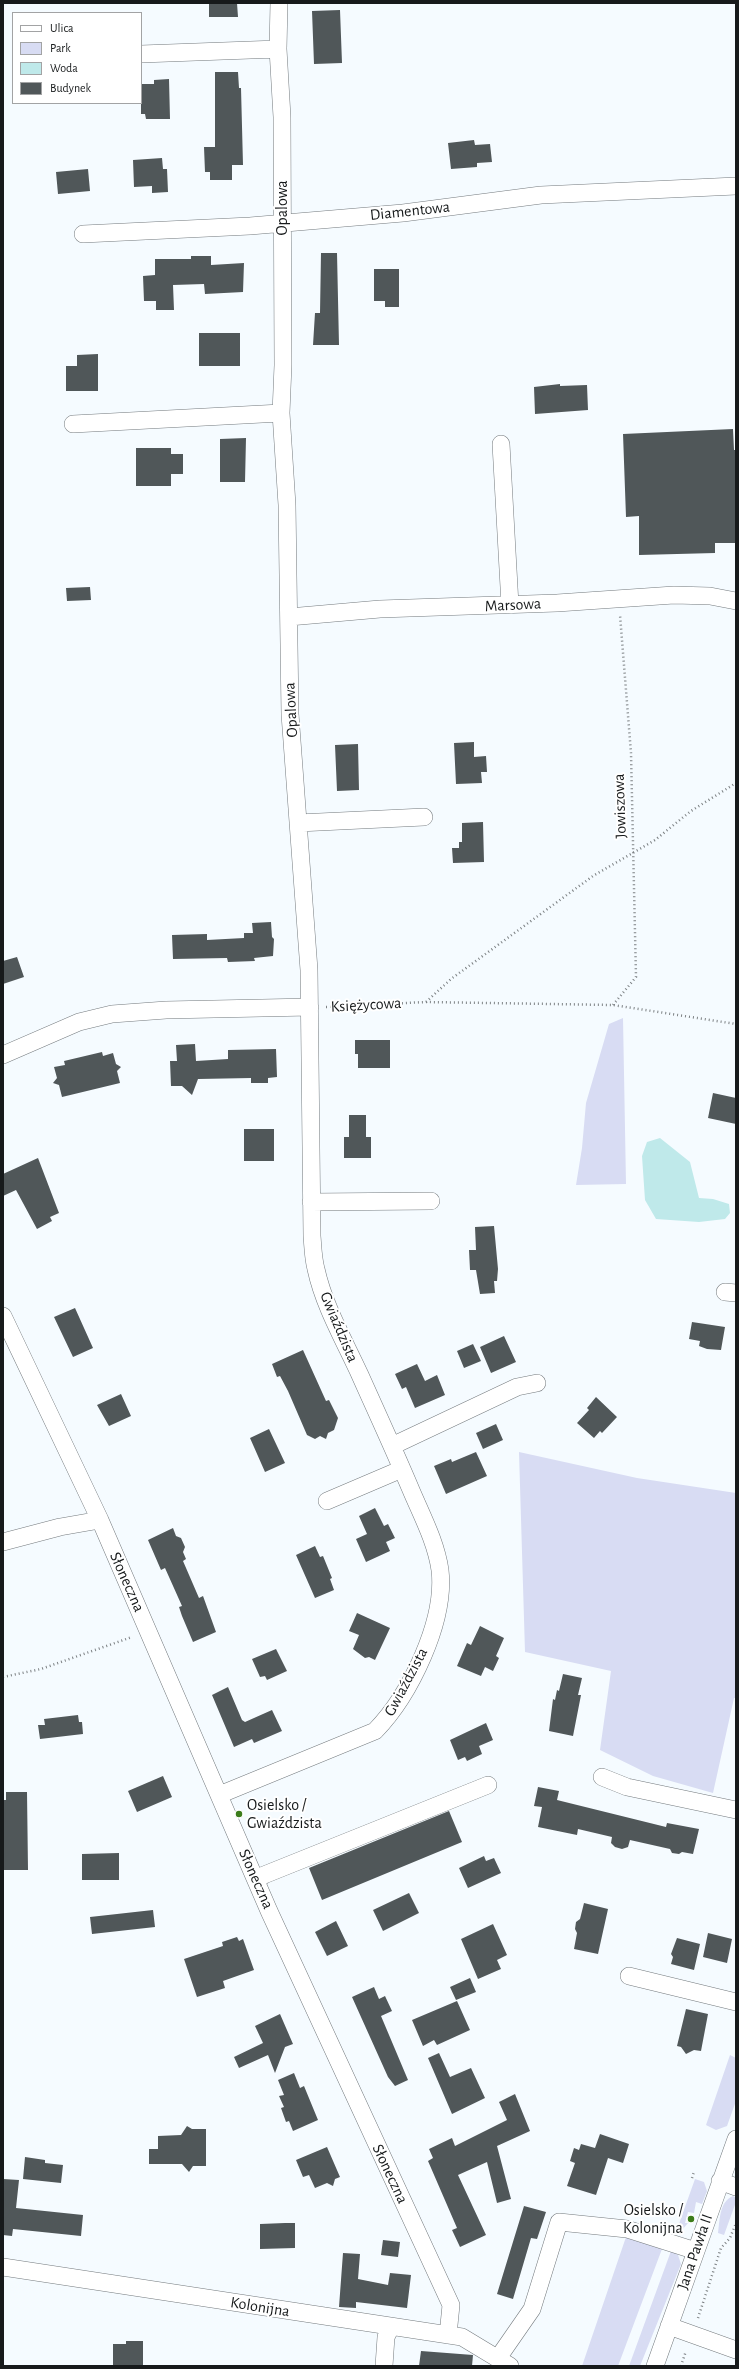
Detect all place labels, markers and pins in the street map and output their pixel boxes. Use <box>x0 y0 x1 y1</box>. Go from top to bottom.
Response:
place label: Osielsko / Gwiaździsta <box>247 1795 322 1833</box>
marker: Osielsko / Gwiaździsta <box>234 1809 244 1819</box>
place label: Osielsko / Kolonijna <box>623 2200 683 2238</box>
marker: Osielsko / Kolonijna <box>686 2214 696 2224</box>

